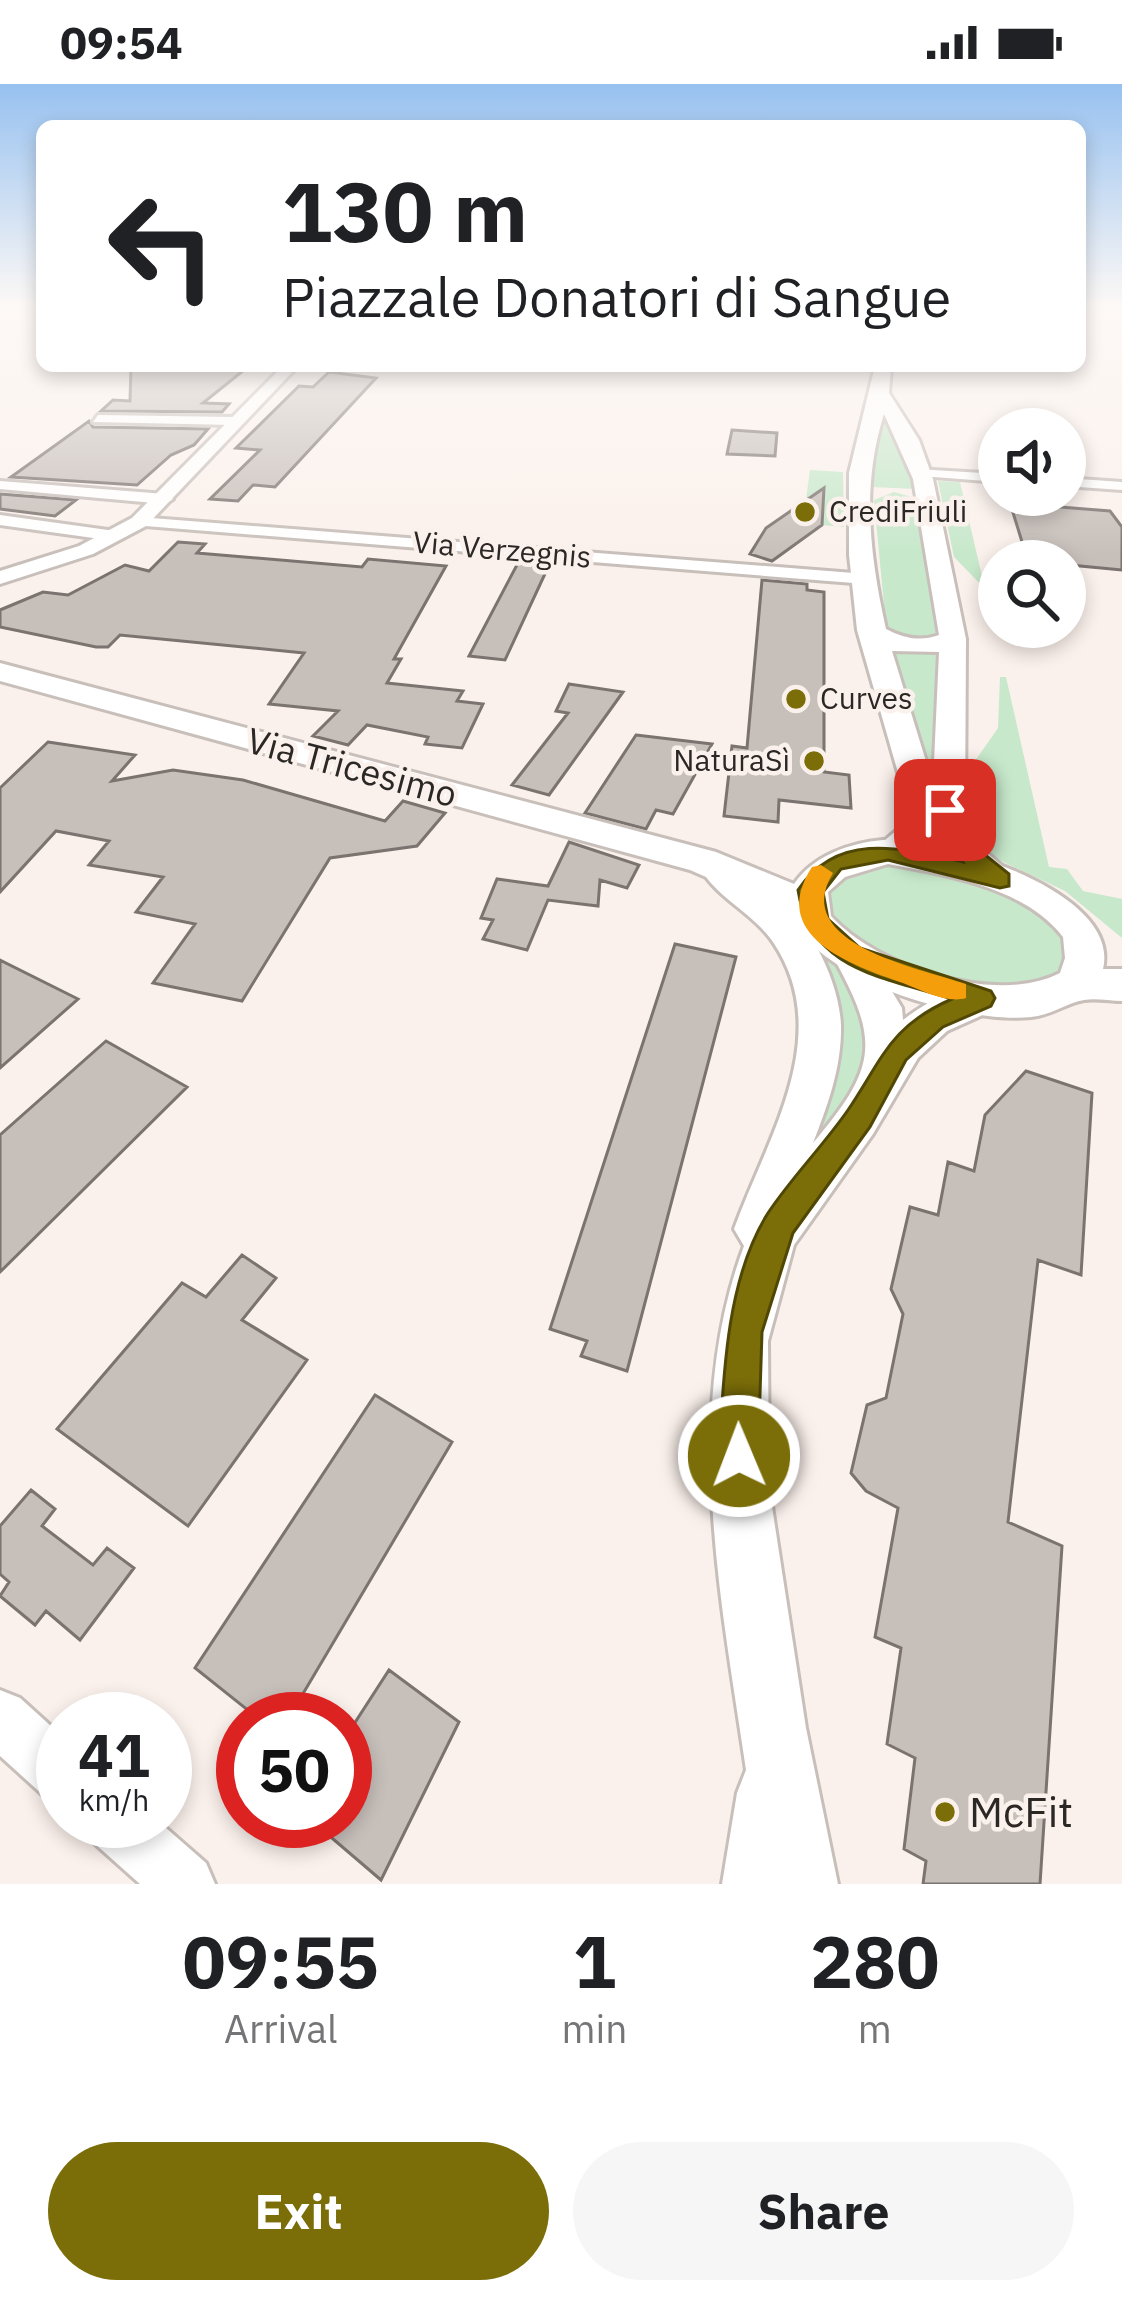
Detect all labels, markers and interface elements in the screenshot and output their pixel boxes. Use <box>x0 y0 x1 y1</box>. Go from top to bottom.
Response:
text: 09:54 <box>60 13 183 71</box>
text: 130 m <box>282 156 528 265</box>
icon: left <box>84 168 240 324</box>
text: Piazzale Donatori di Sangue <box>282 262 951 332</box>
map controls <box>978 408 1086 648</box>
button: sound <box>978 408 1086 516</box>
place label: CrediFriuli <box>829 491 967 530</box>
marker: CrediFriuli <box>792 499 818 525</box>
street label: Via Verzegnis <box>411 521 593 576</box>
button: search <box>978 540 1086 648</box>
place label: Curves <box>820 678 913 717</box>
marker: Curves <box>783 686 809 712</box>
street label: Via Tricesimo <box>242 716 462 817</box>
place label: NaturaSì <box>673 740 790 779</box>
marker: NaturaSì <box>801 748 827 774</box>
pin <box>894 759 996 861</box>
icon: arrive <box>912 777 978 843</box>
position arrow <box>676 1393 802 1519</box>
speed limit sign: 50 <box>216 1692 372 1848</box>
text: 41 <box>78 1715 150 1794</box>
text: km/h <box>79 1780 149 1819</box>
place label: McFit <box>969 1784 1073 1839</box>
marker: McFit <box>932 1799 958 1825</box>
text: 09:55 <box>182 1914 379 2008</box>
text: 1 <box>573 1914 616 2008</box>
text: 280 <box>810 1914 940 2008</box>
text: Arrival <box>224 2003 338 2054</box>
text: min <box>562 2003 627 2054</box>
text: m <box>858 2003 892 2054</box>
button: Exit <box>48 2142 549 2280</box>
button: Share <box>573 2142 1074 2280</box>

